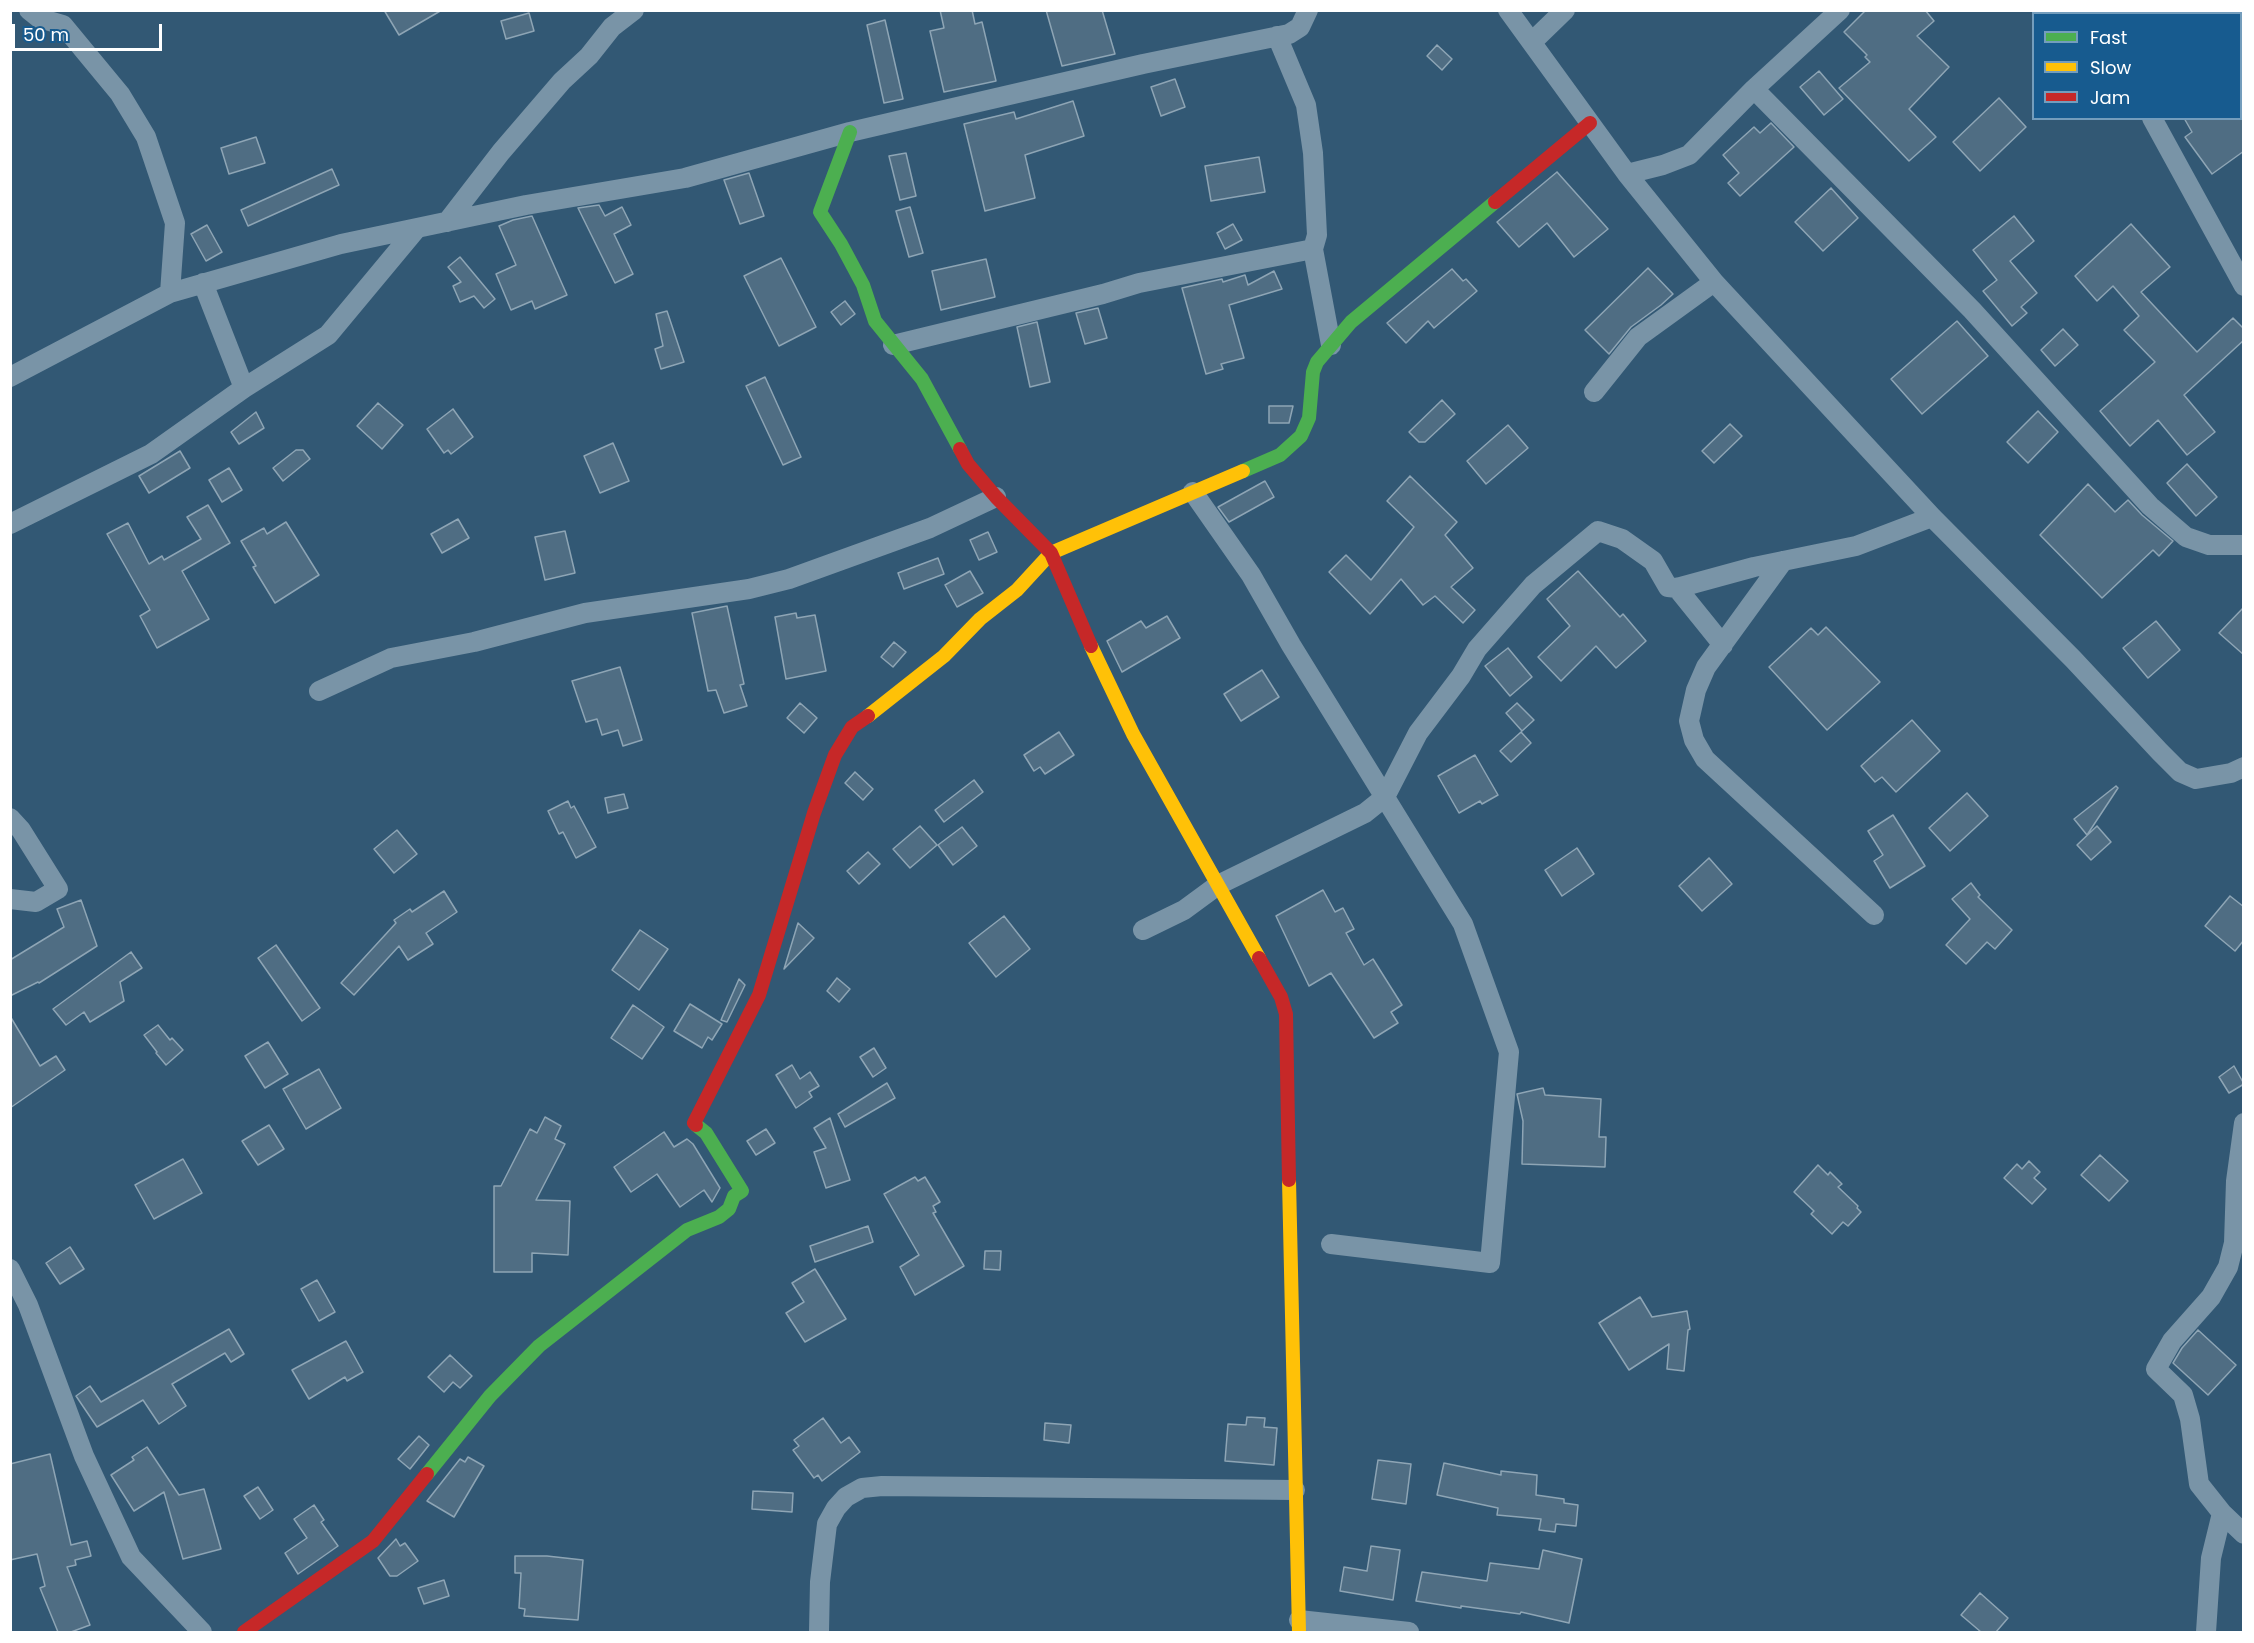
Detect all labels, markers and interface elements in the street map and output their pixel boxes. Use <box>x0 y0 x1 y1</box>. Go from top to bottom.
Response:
scale bar <box>15 12 165 50</box>
legend <box>2032 12 2242 120</box>
text: 50 m <box>23 22 69 47</box>
text: Fast <box>2090 25 2127 50</box>
text: Slow <box>2090 55 2131 80</box>
text: Jam <box>2090 85 2130 110</box>

